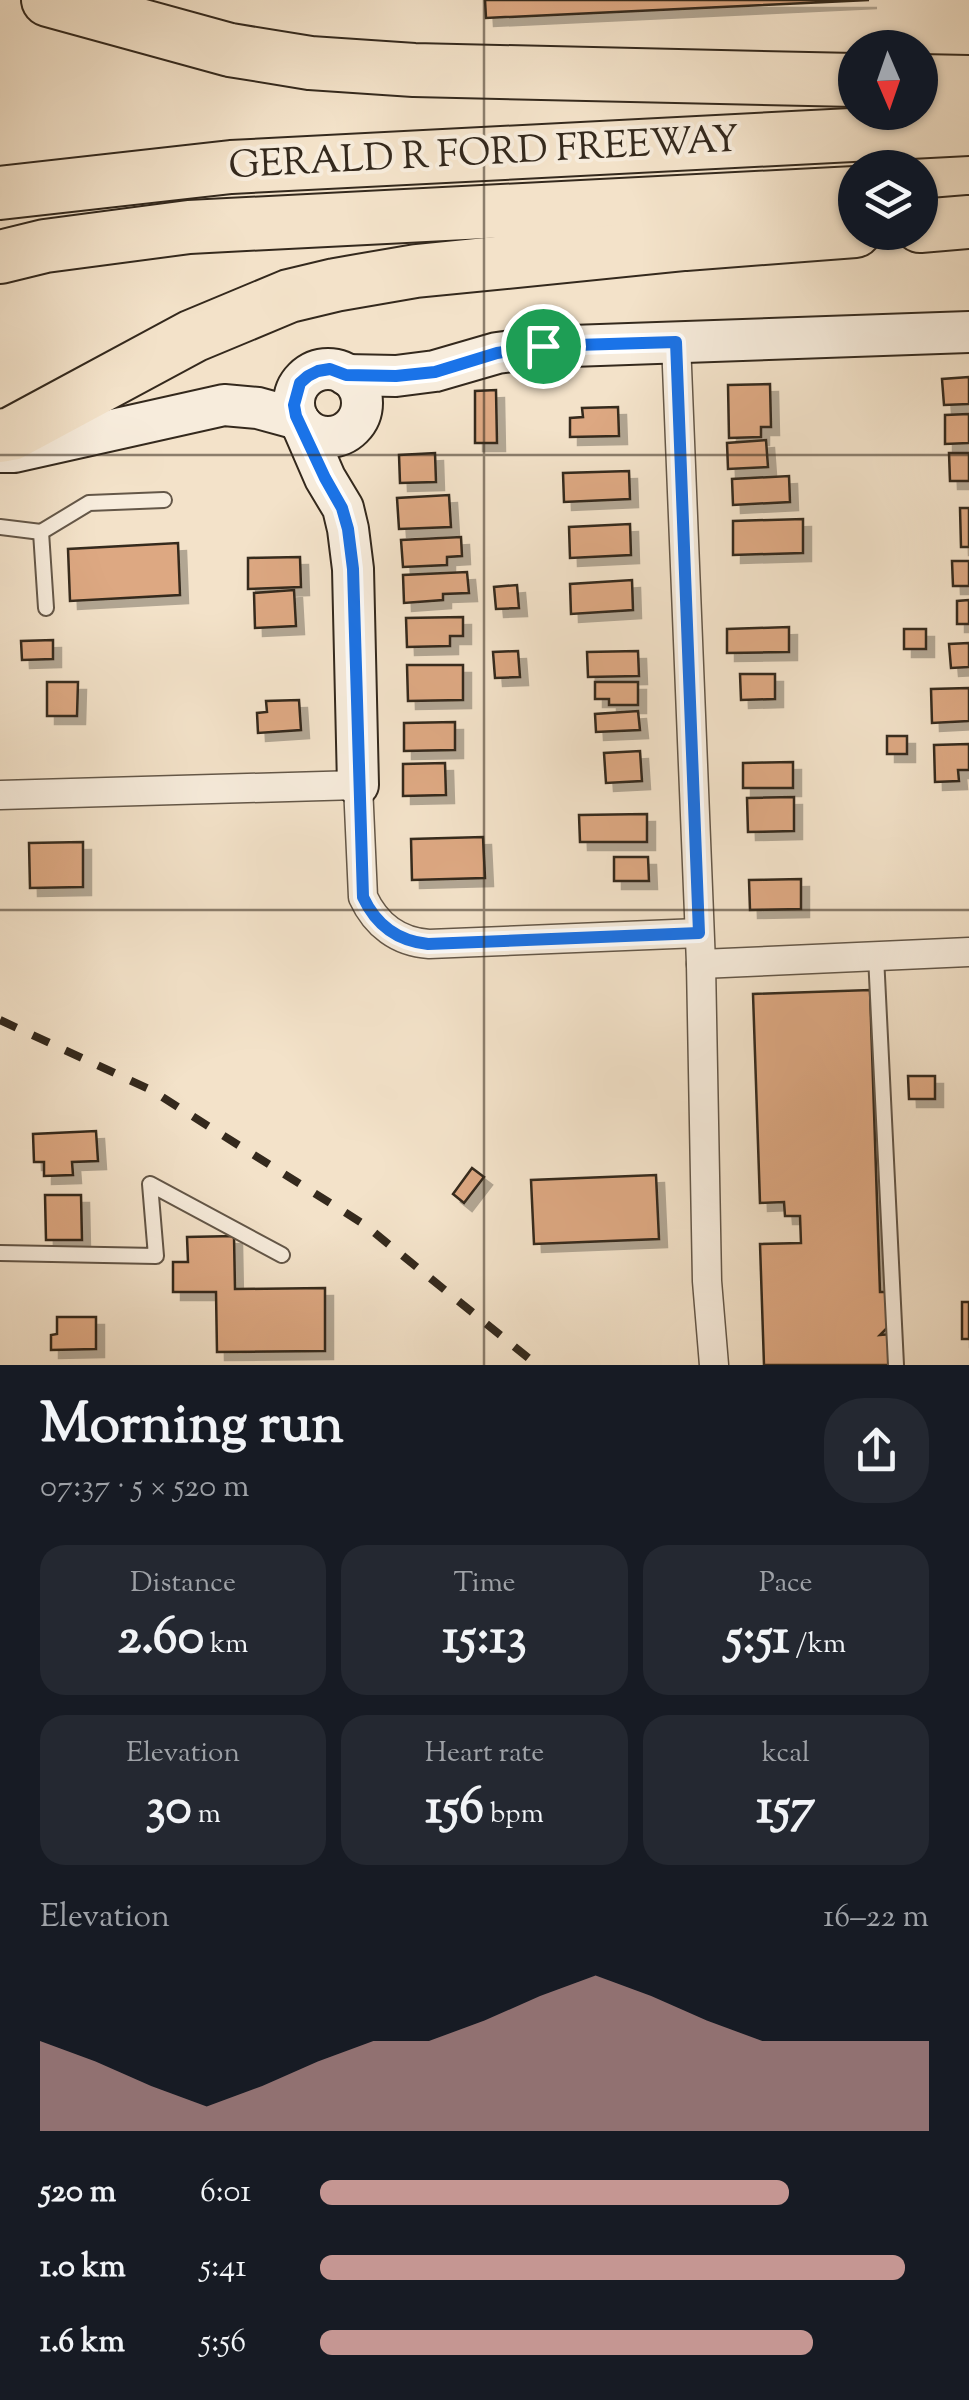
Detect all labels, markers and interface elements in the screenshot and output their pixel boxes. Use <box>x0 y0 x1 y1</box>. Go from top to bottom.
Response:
north arrow <box>838 30 938 130</box>
map controls <box>838 30 938 250</box>
street label: GERALD R FORD FREEWAY <box>227 115 741 195</box>
button: layers <box>838 150 938 250</box>
pin <box>501 304 586 389</box>
icon: arrive <box>516 319 571 374</box>
text: Morning run <box>40 1388 344 1467</box>
button: share <box>824 1398 929 1503</box>
text: 07:37 · 5 × 520 m <box>40 1465 250 1511</box>
text: Distance <box>130 1564 236 1604</box>
text: Time <box>453 1564 516 1604</box>
text: Pace <box>759 1564 813 1604</box>
text: 2.60 <box>118 1604 204 1676</box>
text: 15:13 <box>442 1604 527 1676</box>
text: 5:51 <box>725 1604 790 1676</box>
text: km <box>204 1625 249 1665</box>
text: /km <box>790 1625 846 1665</box>
text: Elevation <box>126 1734 240 1774</box>
text: Heart rate <box>425 1734 544 1774</box>
text: kcal <box>762 1734 810 1774</box>
text: 30 <box>146 1774 192 1846</box>
text: 156 <box>425 1774 484 1846</box>
text: 157 <box>756 1774 815 1846</box>
text: m <box>192 1795 221 1835</box>
text: bpm <box>484 1795 544 1835</box>
text: Elevation <box>40 1895 170 1941</box>
text: 16–22 m <box>823 1895 929 1941</box>
text: 520 m <box>40 2170 116 2216</box>
text: 6:01 <box>200 2170 251 2216</box>
text: 1.0 km <box>40 2245 126 2291</box>
text: 5:41 <box>200 2245 246 2291</box>
text: 1.6 km <box>40 2320 125 2366</box>
text: 5:56 <box>200 2320 246 2366</box>

